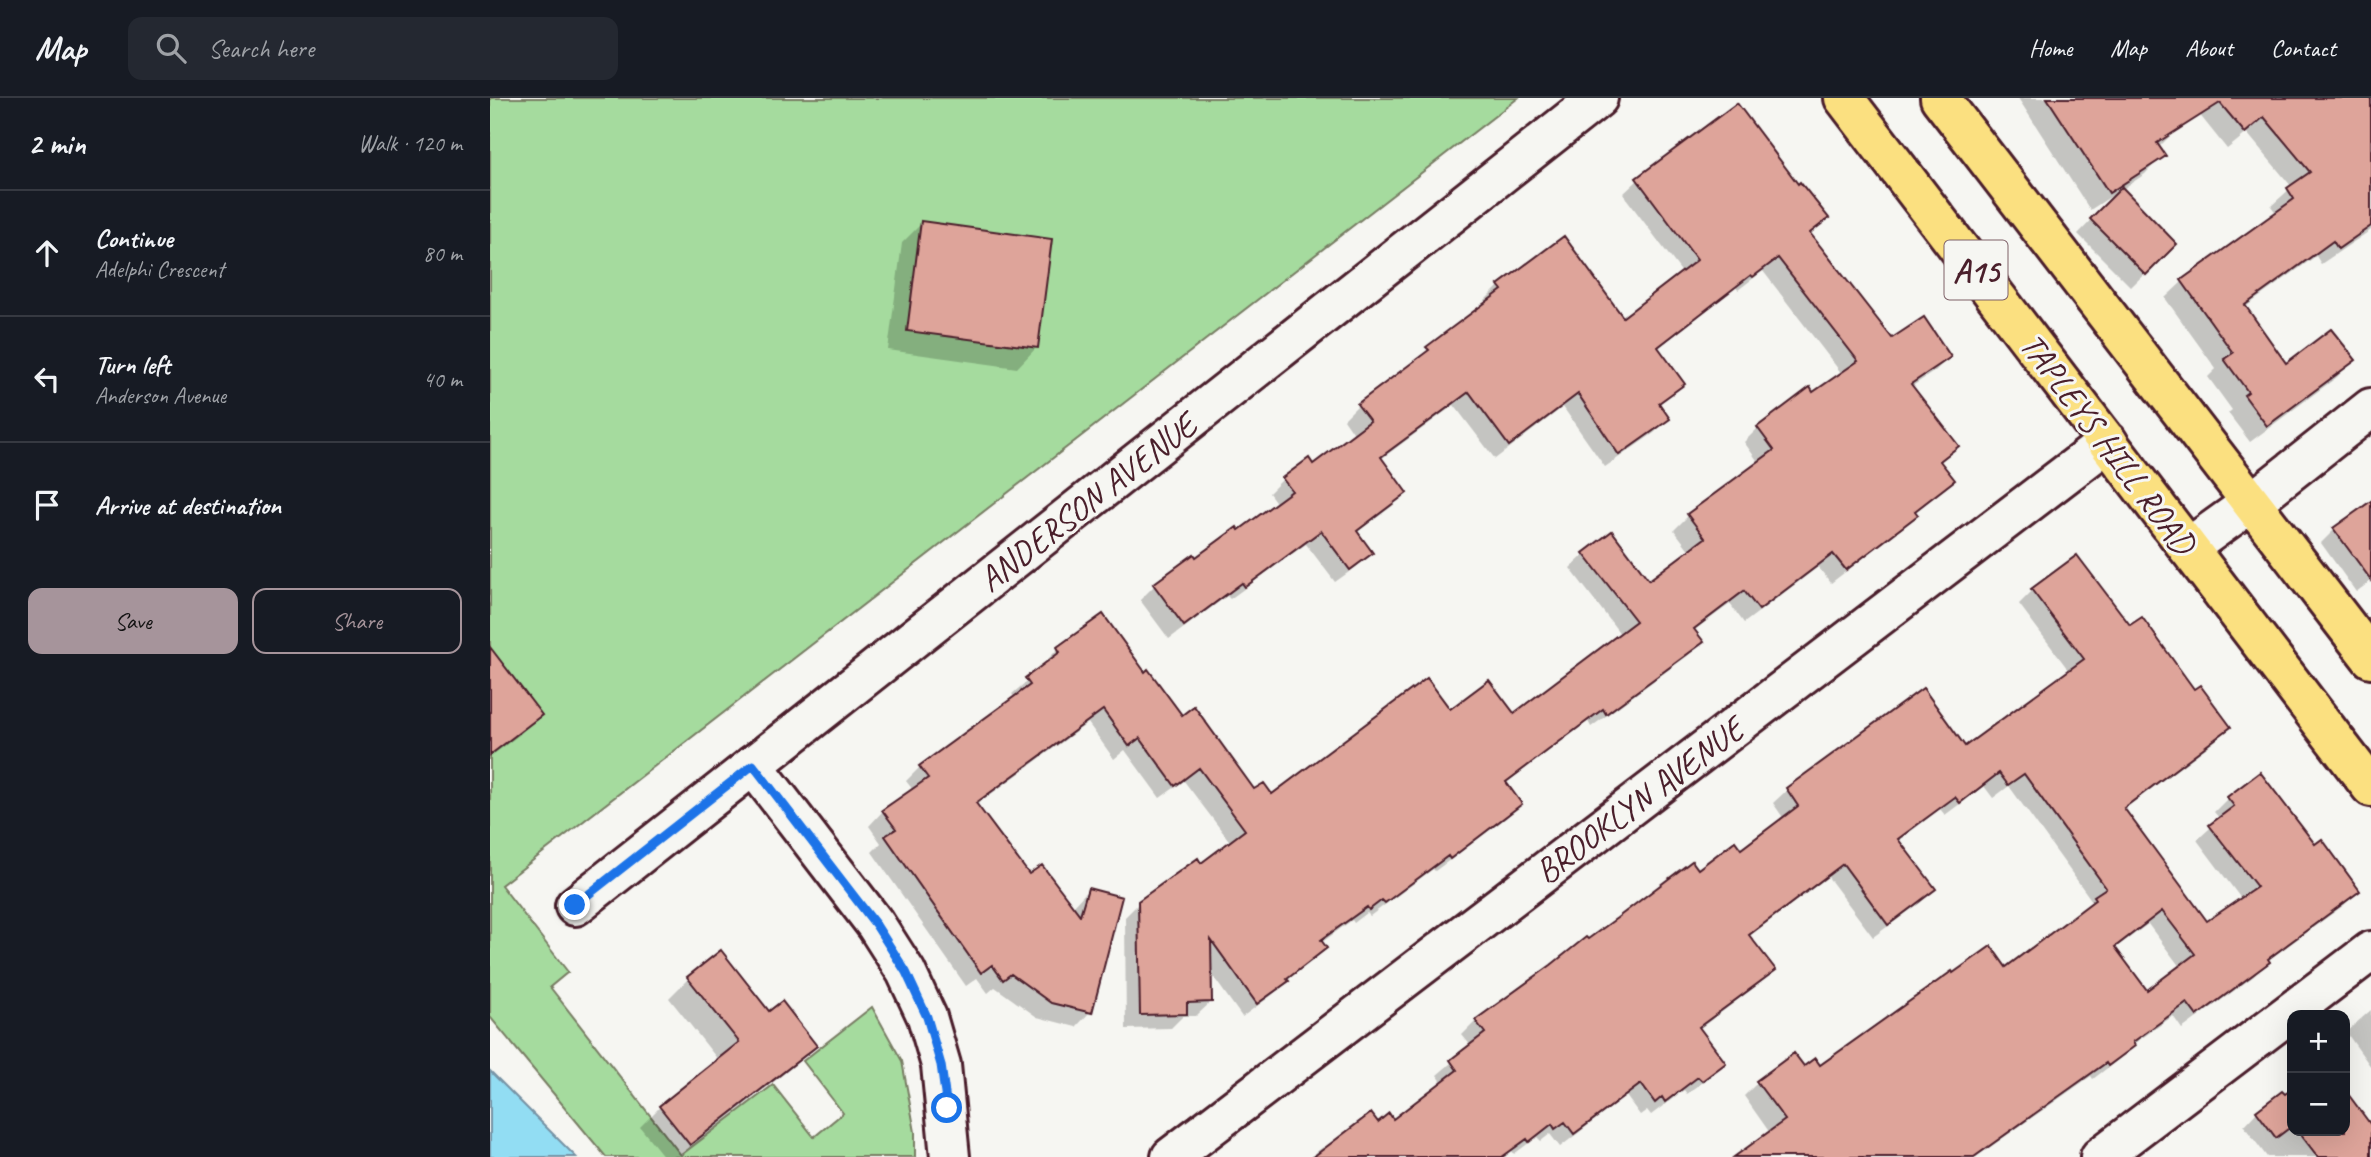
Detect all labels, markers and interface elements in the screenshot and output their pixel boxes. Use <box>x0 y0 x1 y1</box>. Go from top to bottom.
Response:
search box <box>128 17 618 80</box>
text: Map <box>35 27 86 69</box>
icon: search <box>152 29 190 67</box>
text: Search here <box>208 32 314 65</box>
text: Home <box>2029 33 2072 63</box>
text: Map <box>2110 33 2147 63</box>
text: About <box>2185 33 2233 63</box>
text: Contact <box>2271 33 2336 63</box>
text: 2 min <box>28 125 85 163</box>
text: Walk · 120 m <box>358 129 462 158</box>
text: Continue <box>95 222 173 255</box>
icon: ahead <box>28 234 66 272</box>
text: 80 m <box>423 239 462 268</box>
road number: A15 <box>1944 240 2008 300</box>
text: Adelphi Crescent <box>95 255 224 284</box>
street label: TAPLEYS HILL ROAD <box>2010 324 2207 565</box>
text: Turn left <box>95 348 170 381</box>
icon: left <box>28 360 66 398</box>
text: 40 m <box>423 365 462 394</box>
text: Anderson Avenue <box>95 381 226 410</box>
street label: ANDERSON AVENUE <box>969 400 1209 602</box>
icon: arrive <box>28 486 66 524</box>
text: Arrive at destination <box>95 489 281 522</box>
button: Save <box>28 588 238 654</box>
button: Share <box>252 588 462 654</box>
street label: BROOKLYN AVENUE <box>1526 704 1757 894</box>
route end <box>559 889 590 920</box>
map controls <box>2287 1010 2350 1136</box>
button: + <box>2287 1010 2350 1073</box>
button: − <box>2287 1073 2350 1136</box>
route start <box>931 1092 962 1123</box>

